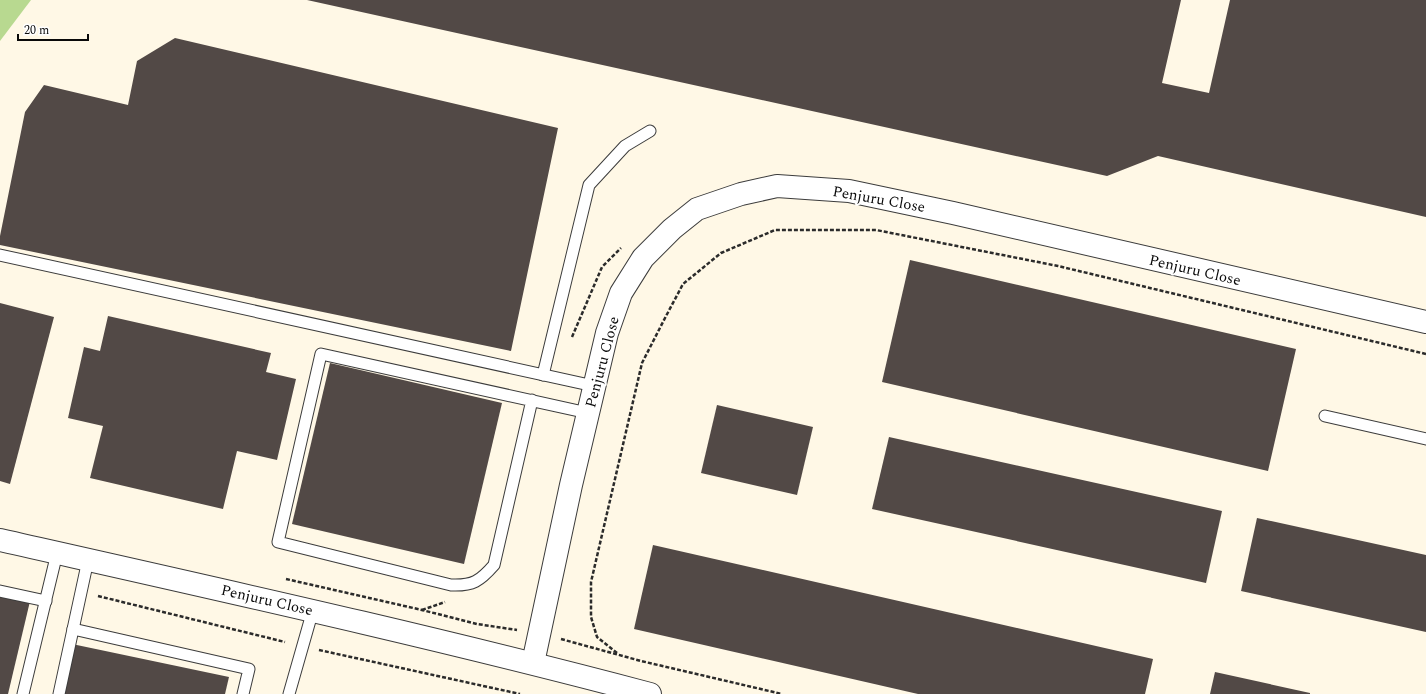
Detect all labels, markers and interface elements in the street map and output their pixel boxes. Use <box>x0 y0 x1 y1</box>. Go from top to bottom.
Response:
scale bar <box>18 16 88 42</box>
text: 20 m <box>24 21 49 40</box>
street label: Penjuru Close <box>831 180 927 219</box>
street label: Penjuru Close <box>1147 249 1243 292</box>
street label: Penjuru Close <box>579 314 626 410</box>
street label: Penjuru Close <box>219 579 315 622</box>

